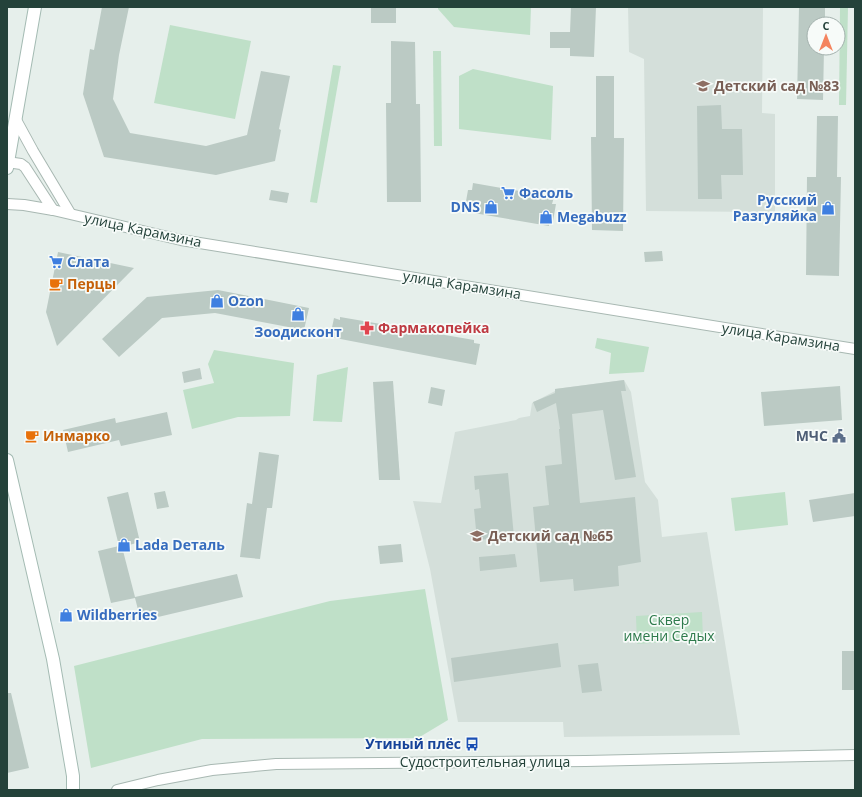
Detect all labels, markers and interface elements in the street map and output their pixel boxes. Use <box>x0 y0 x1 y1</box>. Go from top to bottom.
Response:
north arrow <box>806 16 846 56</box>
text: С <box>822 18 830 33</box>
place label: Детский сад №83 <box>714 76 839 95</box>
school or university icon: Детский сад №83 <box>695 78 711 94</box>
place label: Фасоль <box>519 183 573 202</box>
supermarket icon: Фасоль <box>500 185 516 201</box>
place label: Русский Разгуляйка <box>733 190 817 225</box>
place label: DNS <box>451 197 480 216</box>
shop icon: DNS <box>483 199 499 215</box>
shop icon: Русский Разгуляйка <box>820 200 836 216</box>
place label: Megabuzz <box>557 207 627 226</box>
street label: улица Карамзина <box>83 208 203 251</box>
shop icon: Megabuzz <box>538 209 554 225</box>
place label: Слата <box>67 252 110 271</box>
supermarket icon: Слата <box>48 254 64 270</box>
street label: улица Карамзина <box>402 266 523 303</box>
place label: Перцы <box>67 274 116 293</box>
cafe icon: Перцы <box>48 276 64 292</box>
place label: Ozon <box>228 291 264 310</box>
shop icon: Ozon <box>209 293 225 309</box>
shop icon: Зоодисконт <box>290 306 306 322</box>
place label: Фармакопейка <box>378 318 490 337</box>
street label: улица Карамзина <box>721 318 842 355</box>
pharmacy icon: Фармакопейка <box>359 320 375 336</box>
place label: Зоодисконт <box>254 322 342 341</box>
place label: Инмарко <box>43 426 111 445</box>
place label: МЧС <box>796 426 828 445</box>
cafe icon: Инмарко <box>24 428 40 444</box>
public building icon: МЧС <box>831 428 847 444</box>
place label: Детский сад №65 <box>488 526 613 545</box>
school or university icon: Детский сад №65 <box>469 528 485 544</box>
place label: Lada Dеталь <box>135 535 225 554</box>
shop icon: Lada Dеталь <box>116 537 132 553</box>
place label: Wildberries <box>77 605 157 624</box>
shop icon: Wildberries <box>58 607 74 623</box>
park label: Сквер имени Седых <box>623 610 715 645</box>
place label: Утиный плёс <box>365 734 461 753</box>
bus stop icon: Утиный плёс <box>464 736 480 752</box>
street label: Судостроительная улица <box>400 752 570 771</box>

